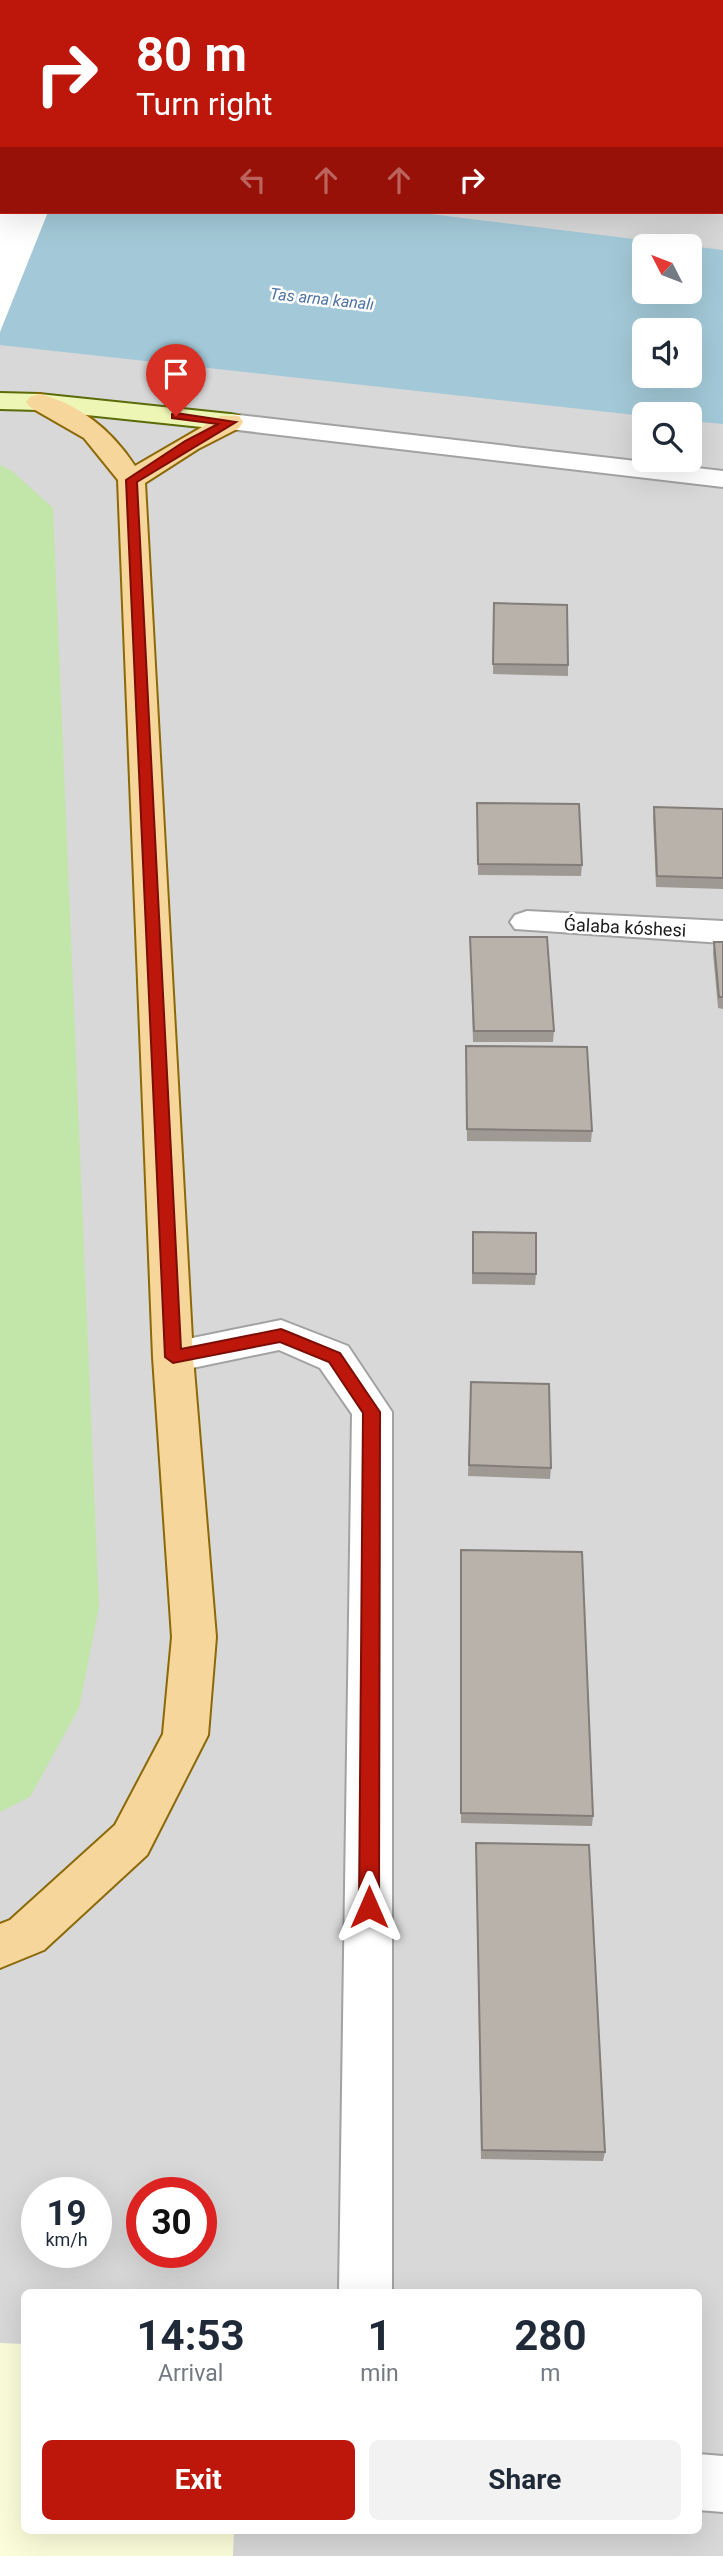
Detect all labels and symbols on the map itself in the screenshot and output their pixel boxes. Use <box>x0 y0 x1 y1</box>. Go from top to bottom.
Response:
north arrow <box>632 234 702 304</box>
water label: Tas arna kanalı <box>269 284 375 314</box>
pin <box>146 344 206 416</box>
street label: Ǵalaba kóshesi <box>563 913 687 941</box>
position arrow <box>332 1870 406 1944</box>
speed limit sign: 30 <box>126 2177 217 2268</box>

